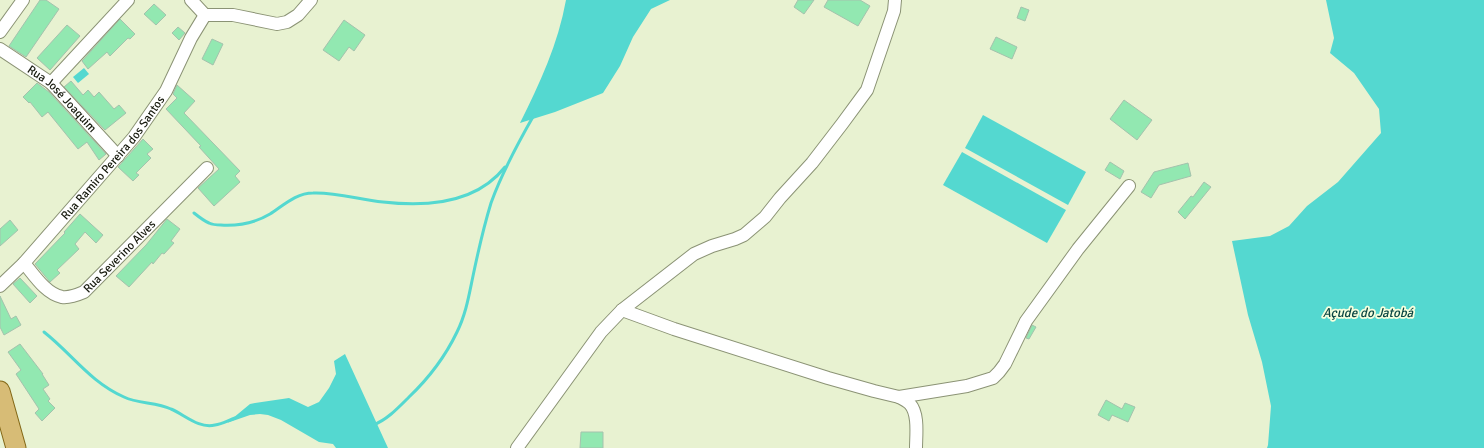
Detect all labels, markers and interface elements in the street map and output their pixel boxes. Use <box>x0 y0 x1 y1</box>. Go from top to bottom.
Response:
street label: Rua José Joaquim <box>24 62 100 136</box>
street label: Rua Ramiro Pereira dos Santos <box>58 93 168 223</box>
street label: Rua Severino Alves <box>80 217 159 296</box>
water label: Açude do Jatobá <box>1323 305 1415 321</box>

